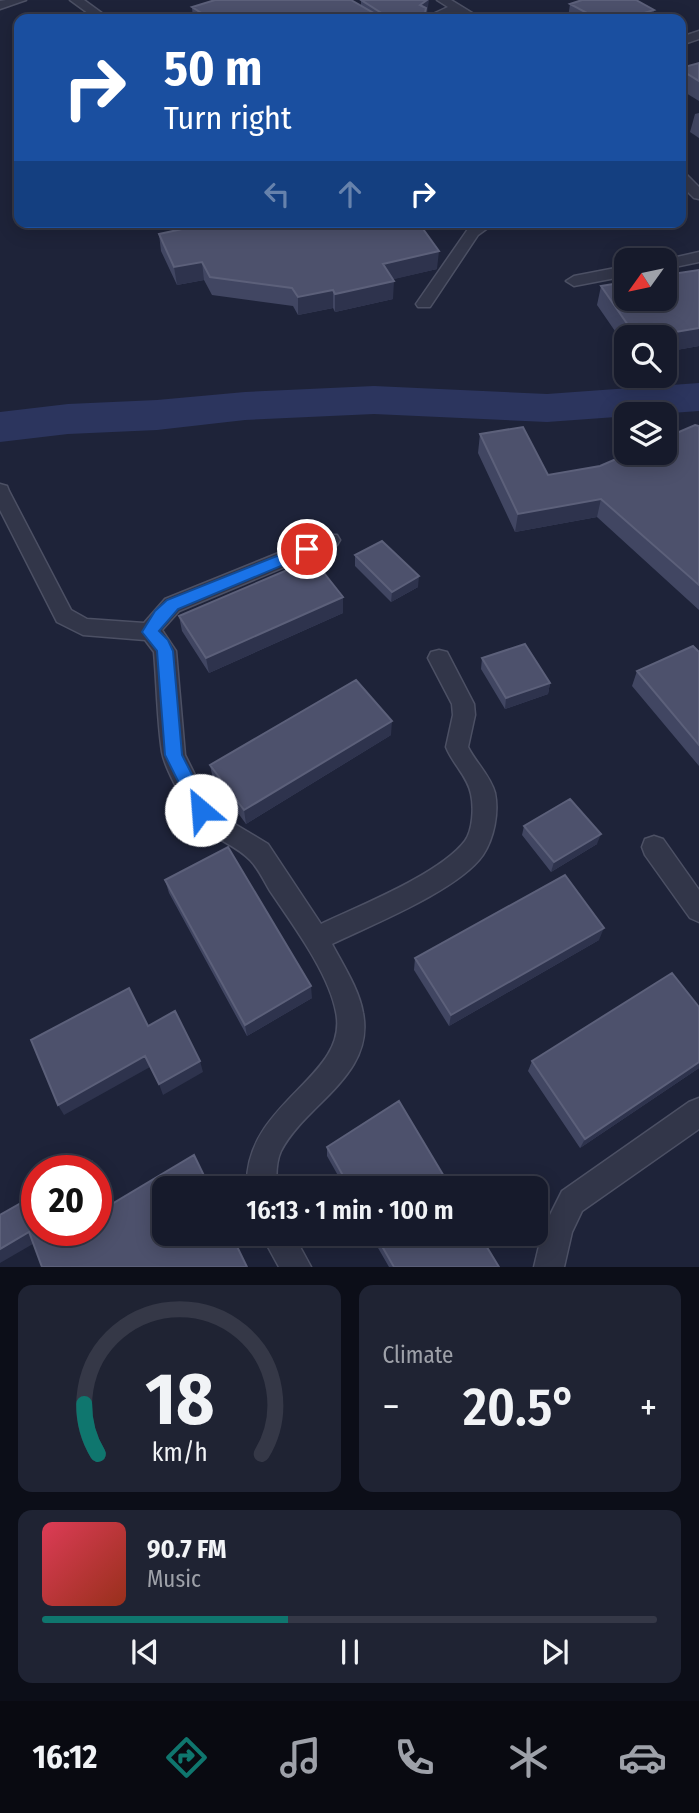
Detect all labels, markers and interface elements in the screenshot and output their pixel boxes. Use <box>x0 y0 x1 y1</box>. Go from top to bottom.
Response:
text: 50 m <box>164 39 262 98</box>
icon: right <box>49 42 140 133</box>
text: Turn right <box>164 99 291 137</box>
icon: left <box>258 175 296 213</box>
icon: ahead <box>331 175 369 213</box>
icon: right <box>404 175 442 213</box>
north arrow <box>614 248 677 312</box>
map controls <box>614 248 677 465</box>
button: search <box>614 325 677 388</box>
button: layers <box>614 402 677 465</box>
pin <box>277 519 337 579</box>
icon: arrive <box>288 530 326 568</box>
position arrow <box>164 773 238 847</box>
speed limit sign: 20 <box>21 1155 112 1246</box>
text: 16:13 · 1 min · 100 m <box>246 1195 454 1226</box>
text: Climate <box>383 1341 453 1369</box>
text: 18 <box>145 1357 214 1444</box>
text: 20.5° <box>463 1376 576 1439</box>
text: − <box>383 1384 400 1430</box>
text: + <box>640 1384 657 1430</box>
text: km/h <box>151 1438 207 1468</box>
text: 90.7 FM <box>147 1534 227 1565</box>
text: Music <box>147 1565 201 1593</box>
icon: previous <box>126 1633 164 1671</box>
icon: pause <box>331 1633 369 1671</box>
icon: next <box>536 1633 574 1671</box>
icon: directions <box>162 1733 211 1782</box>
icon: music <box>276 1733 325 1782</box>
icon: phone <box>390 1733 439 1782</box>
icon: climate <box>504 1733 553 1782</box>
icon: car <box>618 1733 667 1782</box>
text: 16:12 <box>32 1738 97 1776</box>

